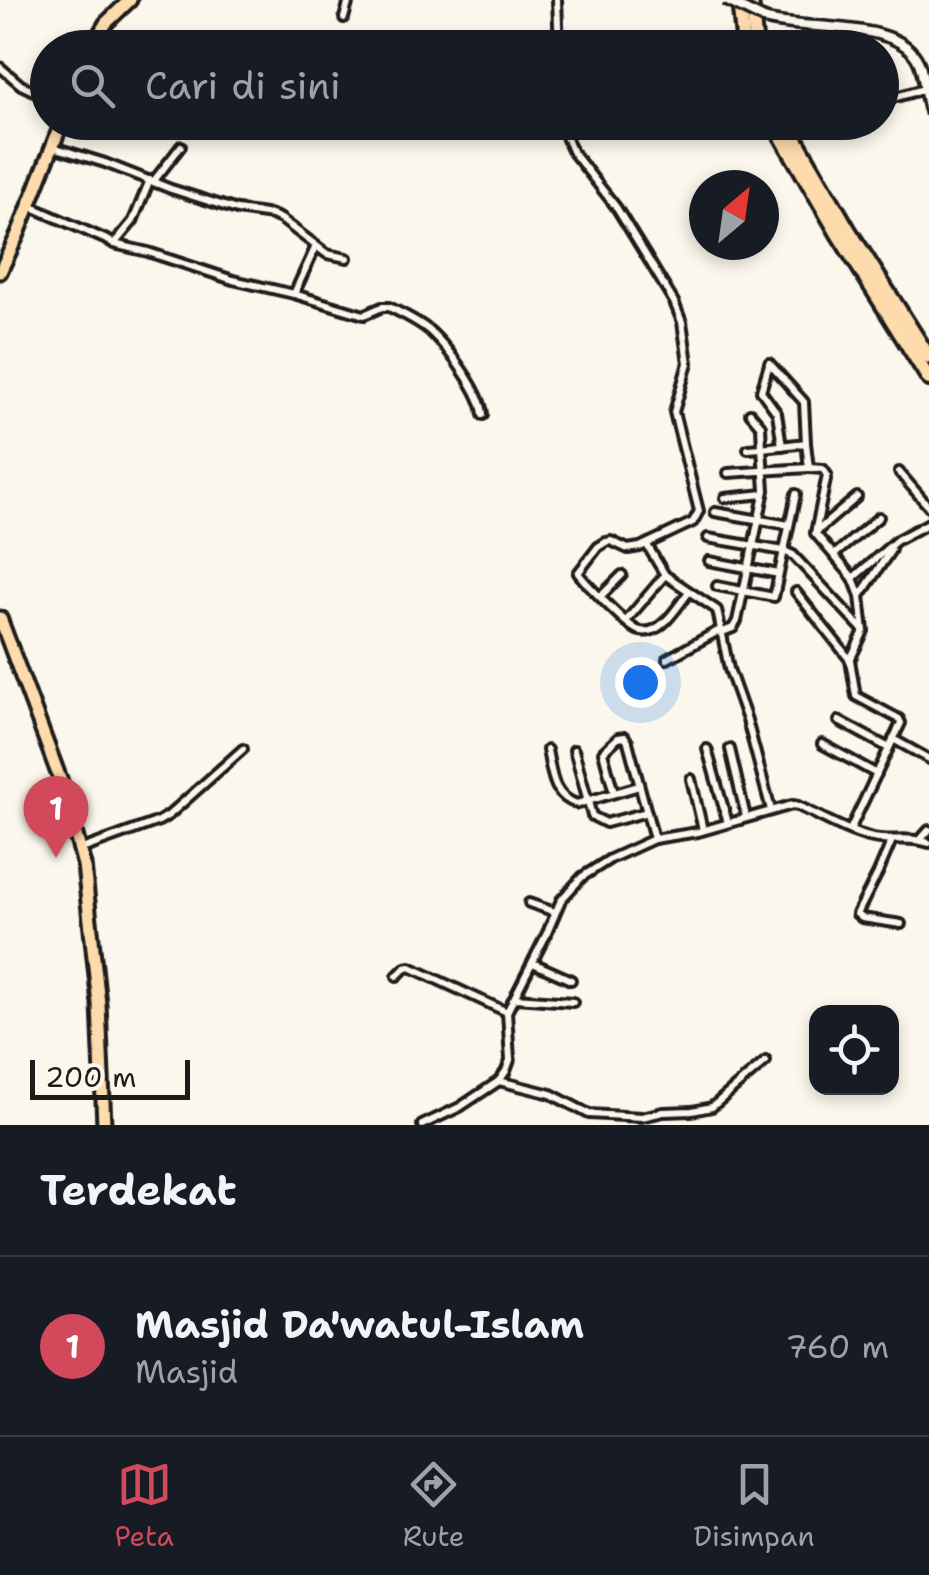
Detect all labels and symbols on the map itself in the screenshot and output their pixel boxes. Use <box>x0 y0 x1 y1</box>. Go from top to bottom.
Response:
north arrow <box>689 170 779 260</box>
your location <box>615 657 666 708</box>
pin: 1 <box>23 776 88 858</box>
scale bar <box>30 1055 190 1100</box>

